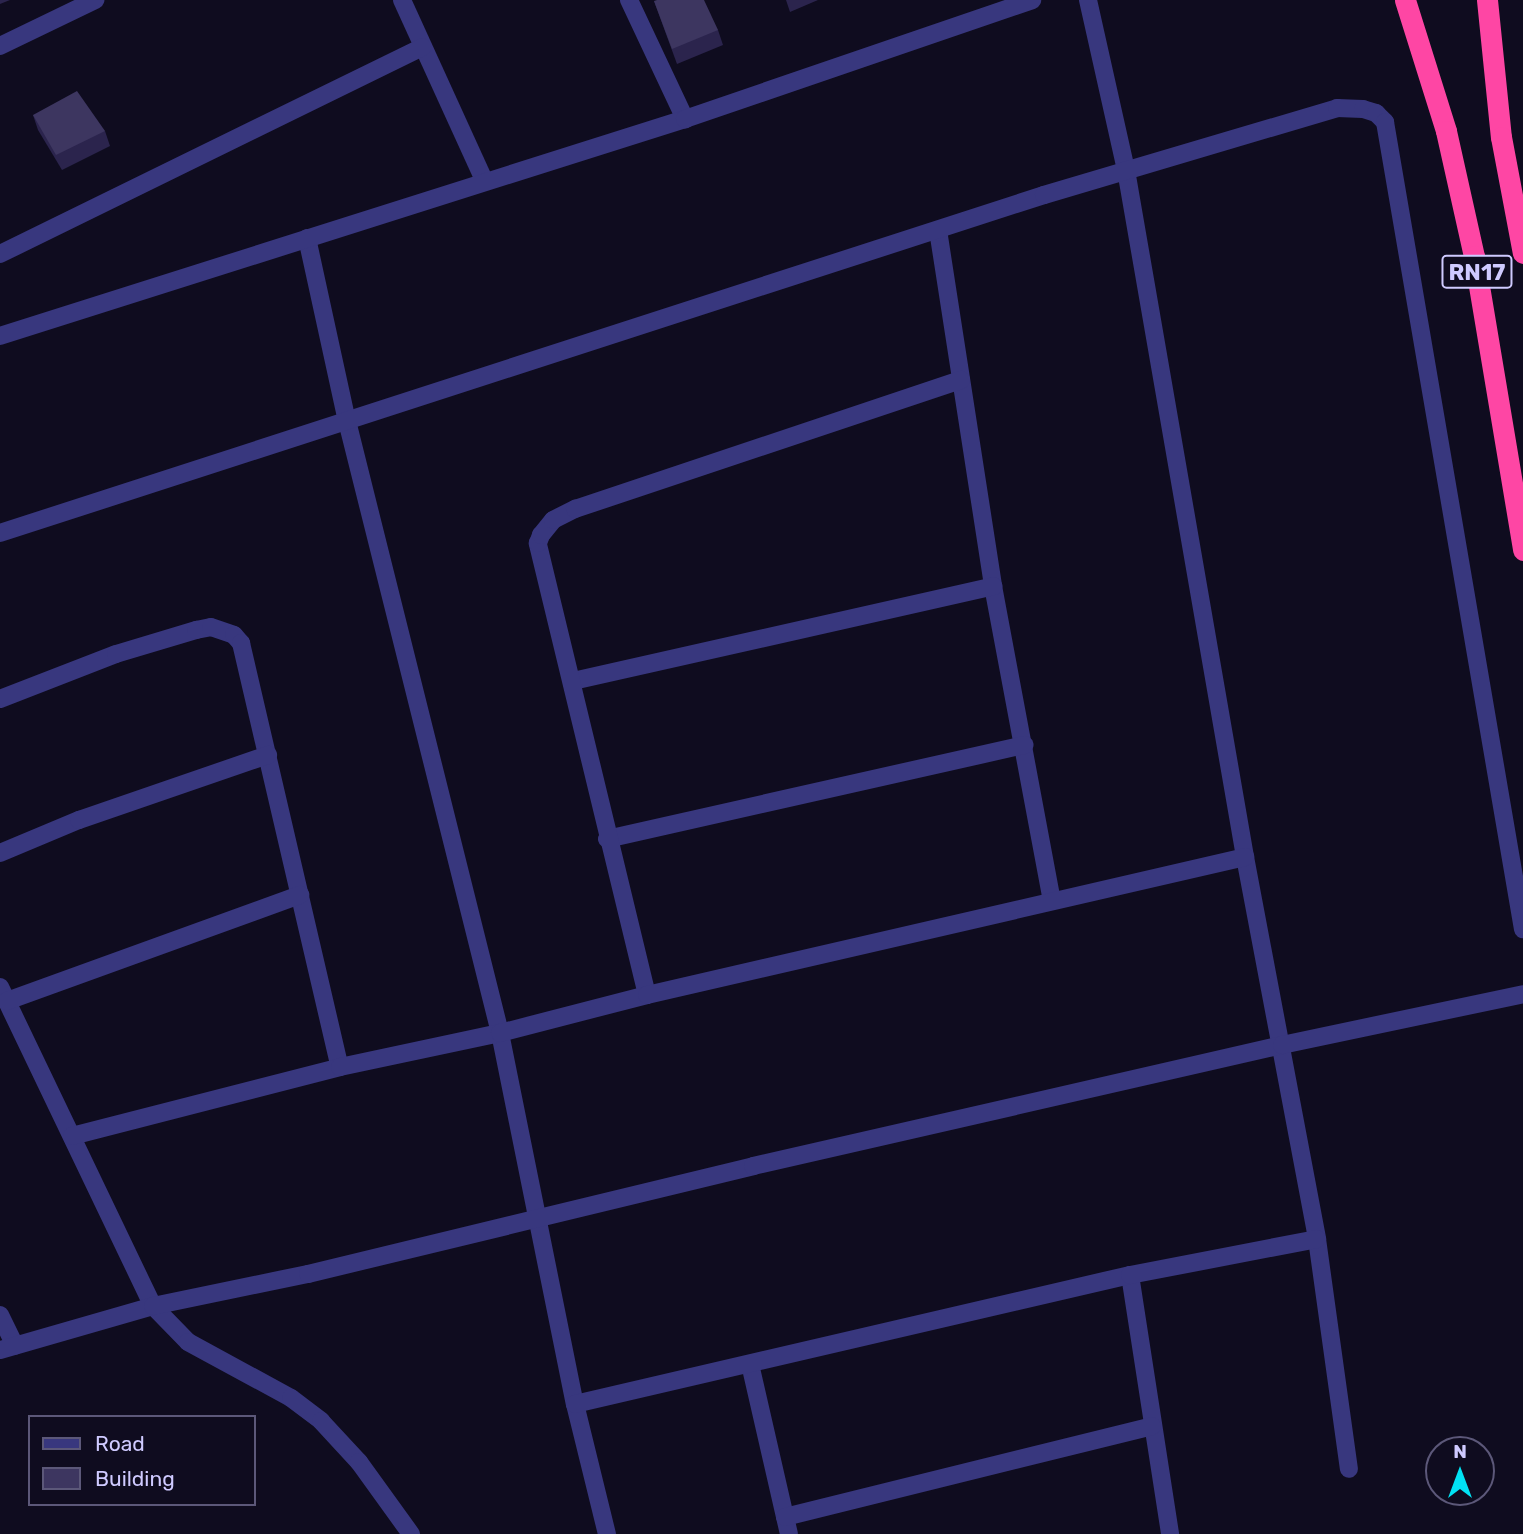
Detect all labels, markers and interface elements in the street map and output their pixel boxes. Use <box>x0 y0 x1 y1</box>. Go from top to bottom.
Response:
road number: RN17 <box>1440 252 1514 292</box>
legend <box>28 1415 256 1506</box>
text: Road <box>95 1431 145 1456</box>
north arrow <box>1425 1436 1495 1506</box>
text: N <box>1453 1440 1467 1463</box>
text: Building <box>95 1466 175 1491</box>

